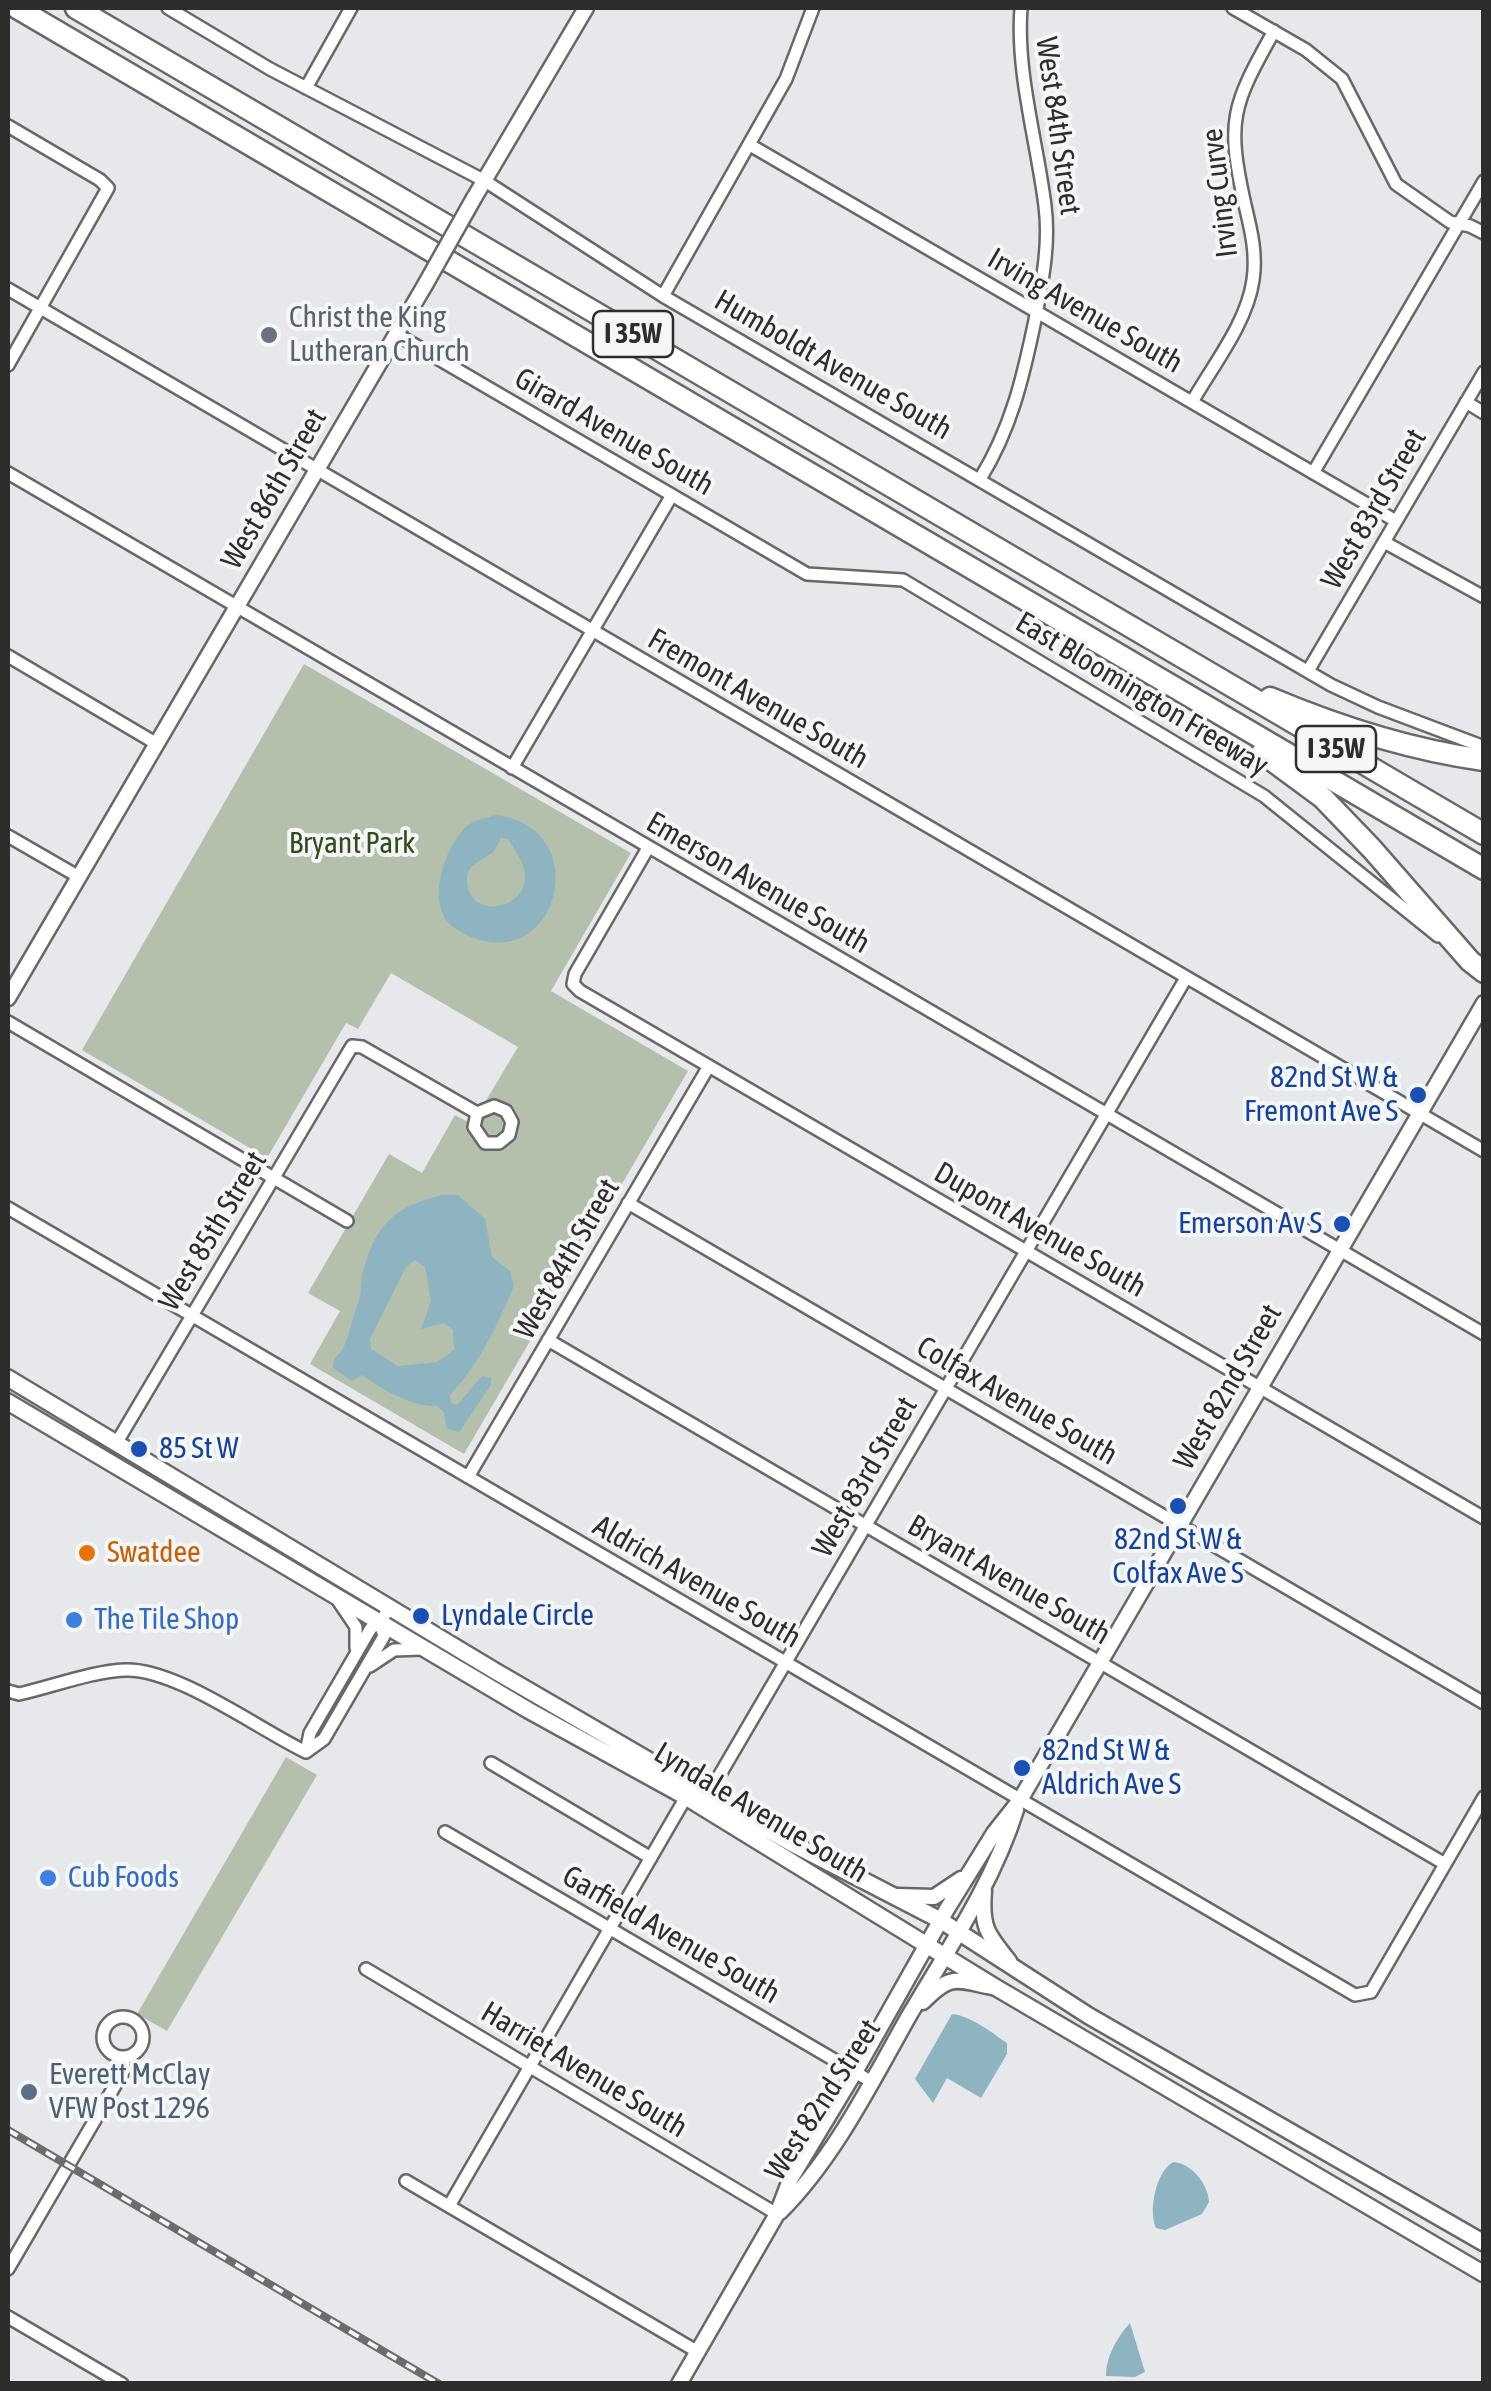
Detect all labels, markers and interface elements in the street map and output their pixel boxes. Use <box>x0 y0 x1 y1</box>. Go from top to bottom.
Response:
street label: West 84th Street <box>1028 35 1088 217</box>
street label: Irving Curve <box>1194 126 1246 260</box>
street label: Irving Avenue South <box>981 241 1189 381</box>
street label: Humboldt Avenue South <box>708 282 958 448</box>
place label: Christ the King Lutheran Church <box>289 300 470 370</box>
road number: I 35W <box>593 311 673 357</box>
marker: Christ the King Lutheran Church <box>258 324 280 346</box>
street label: Girard Avenue South <box>508 360 720 504</box>
street label: West 86th Street <box>214 402 334 576</box>
street label: West 83rd Street <box>1314 422 1434 596</box>
street label: East Bloomington Freeway <box>1009 604 1275 784</box>
street label: Fremont Avenue South <box>641 621 875 777</box>
road number: I 35W <box>1296 726 1376 772</box>
street label: Emerson Avenue South <box>640 804 876 962</box>
park label: Bryant Park <box>289 826 415 862</box>
place label: 82nd St W & Fremont Ave S <box>1244 1060 1398 1130</box>
marker: 82nd St W & Fremont Ave S <box>1407 1084 1429 1106</box>
street label: West 85th Street <box>151 1145 275 1317</box>
street label: Dupont Avenue South <box>928 1155 1152 1305</box>
street label: West 84th Street <box>507 1172 627 1346</box>
place label: Emerson Av S <box>1178 1206 1322 1242</box>
marker: Emerson Av S <box>1331 1213 1353 1235</box>
street label: West 82nd Street <box>1166 1298 1290 1476</box>
street label: Colfax Avenue South <box>910 1329 1124 1473</box>
street label: West 83rd Street <box>805 1390 925 1564</box>
place label: 85 St W <box>159 1431 238 1467</box>
marker: 85 St W <box>128 1438 150 1460</box>
marker: 82nd St W & Colfax Ave S <box>1167 1495 1189 1517</box>
street label: Bryant Avenue South <box>901 1507 1117 1653</box>
street label: Aldrich Avenue South <box>587 1508 807 1656</box>
place label: 82nd St W & Colfax Ave S <box>1112 1522 1244 1592</box>
place label: Swatdee <box>107 1535 201 1571</box>
marker: Swatdee <box>76 1542 98 1564</box>
place label: Lyndale Circle <box>441 1598 594 1634</box>
place label: The Tile Shop <box>94 1602 239 1638</box>
marker: Lyndale Circle <box>410 1605 432 1627</box>
marker: The Tile Shop <box>63 1609 85 1631</box>
place label: 82nd St W & Aldrich Ave S <box>1042 1733 1181 1804</box>
street label: Lyndale Avenue South <box>648 1735 874 1891</box>
marker: 82nd St W & Aldrich Ave S <box>1011 1757 1033 1779</box>
street label: Garfield Avenue South <box>556 1858 786 2012</box>
place label: Cub Foods <box>68 1860 179 1896</box>
marker: Cub Foods <box>37 1867 59 1889</box>
street label: Harriet Avenue South <box>474 1994 694 2146</box>
street label: West 82nd Street <box>758 2013 888 2187</box>
place label: Everett McClay VFW Post 1296 <box>49 2057 210 2128</box>
marker: Everett McClay VFW Post 1296 <box>18 2081 40 2103</box>

